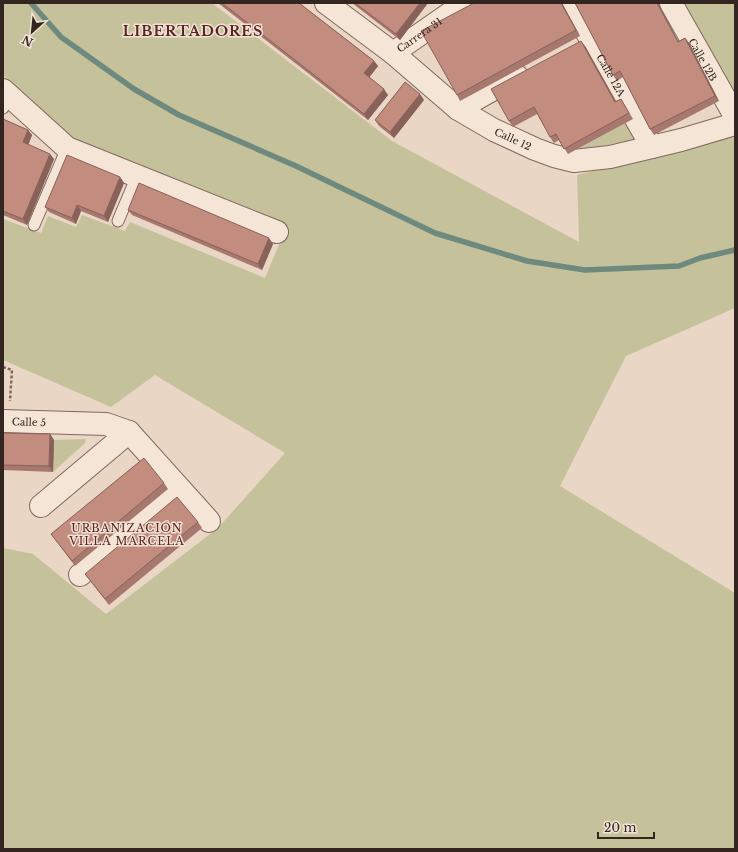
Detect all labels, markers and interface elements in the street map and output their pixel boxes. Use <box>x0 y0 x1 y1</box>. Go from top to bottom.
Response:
north arrow <box>12 12 52 52</box>
street label: Carrera 31 <box>394 15 445 55</box>
district label: LIBERTADORES <box>123 22 263 40</box>
text: N <box>19 32 35 49</box>
street label: Calle 12B <box>685 36 720 84</box>
street label: Calle 12A <box>593 52 628 99</box>
street label: Calle 12 <box>492 125 533 153</box>
street label: Calle 5 <box>12 415 47 429</box>
district label: URBANIZACIÓN VILLA MARCELA <box>68 521 185 548</box>
scale bar <box>598 814 654 840</box>
text: 20 m <box>604 820 636 835</box>

